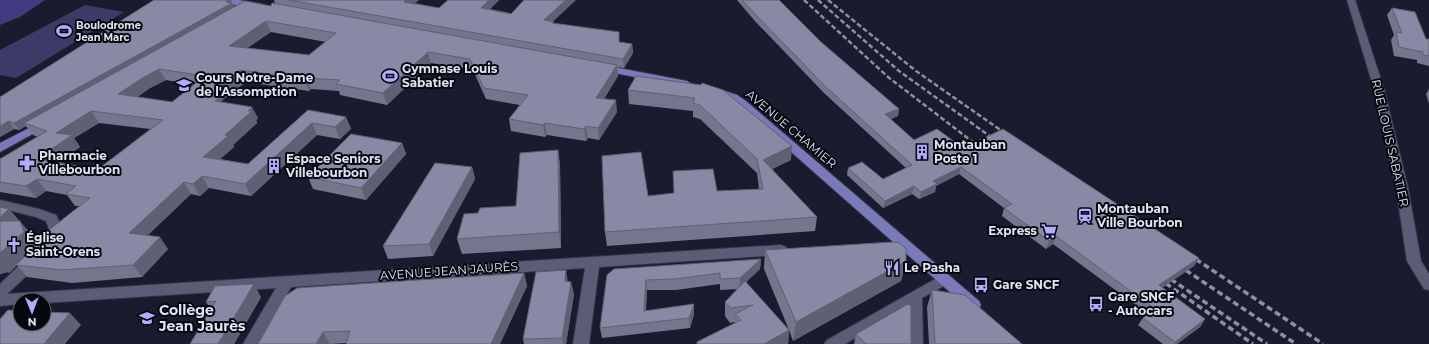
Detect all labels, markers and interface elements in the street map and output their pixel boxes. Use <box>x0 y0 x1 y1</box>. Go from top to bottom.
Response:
place label: Boulodrome Jean Marc <box>75 19 141 44</box>
sports icon: Boulodrome Jean Marc <box>55 22 73 40</box>
place label: Gymnase Louis Sabatier <box>402 61 498 90</box>
sports icon: Gymnase Louis Sabatier <box>381 67 399 85</box>
place label: Cours Notre-Dame de l'Assomption <box>196 70 314 99</box>
school or university icon: Cours Notre-Dame de l'Assomption <box>175 76 193 94</box>
street label: RUE LOUIS SABATIER <box>1369 78 1413 208</box>
street label: AVENUE CHAMIER <box>743 86 840 171</box>
place label: Montauban Poste 1 <box>934 137 1006 166</box>
building icon: Montauban Poste 1 <box>913 143 931 161</box>
place label: Pharmacie Villebourbon <box>38 148 120 177</box>
place label: Espace Seniors Villebourbon <box>285 151 381 180</box>
pharmacy icon: Pharmacie Villebourbon <box>18 154 36 172</box>
building icon: Espace Seniors Villebourbon <box>265 157 283 175</box>
place label: Montauban Ville Bourbon <box>1096 201 1183 230</box>
station icon: Montauban Ville Bourbon <box>1076 207 1094 225</box>
supermarket icon: Express <box>1040 222 1058 240</box>
place label: Express <box>988 223 1038 238</box>
place label: Église Saint-Orens <box>26 230 101 259</box>
church icon: Église Saint-Orens <box>5 236 23 254</box>
street label: AVENUE JEAN JAURÈS <box>380 258 518 283</box>
restaurant icon: Le Pasha <box>883 259 901 277</box>
place label: Le Pasha <box>904 260 960 275</box>
bus stop icon: Gare SNCF <box>972 276 990 294</box>
place label: Gare SNCF <box>993 277 1060 292</box>
place label: Gare SNCF - Autocars <box>1108 289 1175 318</box>
north arrow <box>12 292 52 332</box>
bus stop icon: Gare SNCF - Autocars <box>1087 295 1105 313</box>
place label: Collège Jean Jaurès <box>158 301 246 335</box>
school or university icon: Collège Jean Jaurès <box>138 309 156 327</box>
text: N <box>28 315 37 329</box>

